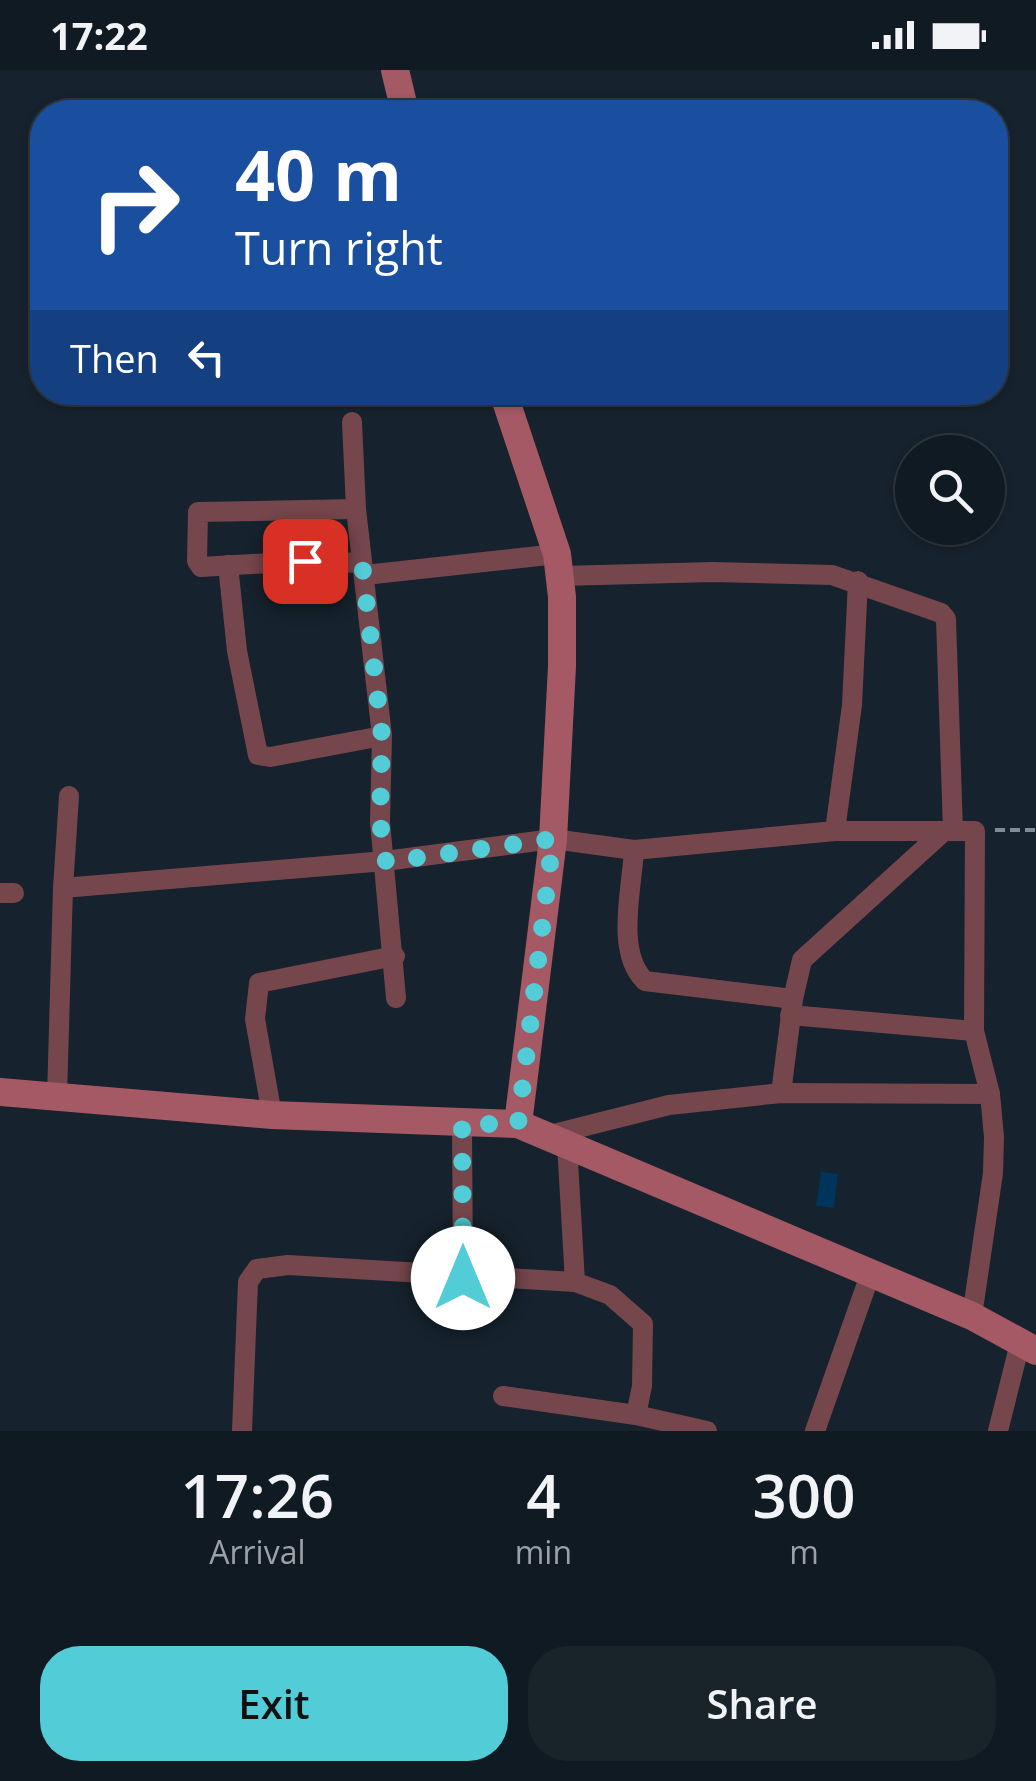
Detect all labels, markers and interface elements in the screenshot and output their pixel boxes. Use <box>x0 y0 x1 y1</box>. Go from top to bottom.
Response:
text: 17:22 <box>50 9 148 61</box>
text: 40 m <box>235 126 402 222</box>
icon: right <box>70 140 200 270</box>
text: Turn right <box>235 217 443 278</box>
icon: left <box>179 330 234 385</box>
text: Then <box>70 332 159 384</box>
map controls <box>895 435 1005 545</box>
button: search <box>895 435 1005 545</box>
pin <box>263 519 348 604</box>
icon: arrive <box>278 534 333 589</box>
position arrow <box>411 1226 515 1330</box>
text: 17:26 <box>181 1454 334 1536</box>
text: 4 <box>526 1454 561 1536</box>
text: 300 <box>753 1454 855 1536</box>
text: Arrival <box>209 1530 306 1573</box>
text: min <box>515 1530 572 1573</box>
text: m <box>789 1530 819 1573</box>
button: Exit <box>40 1646 508 1761</box>
button: Share <box>528 1646 996 1761</box>

